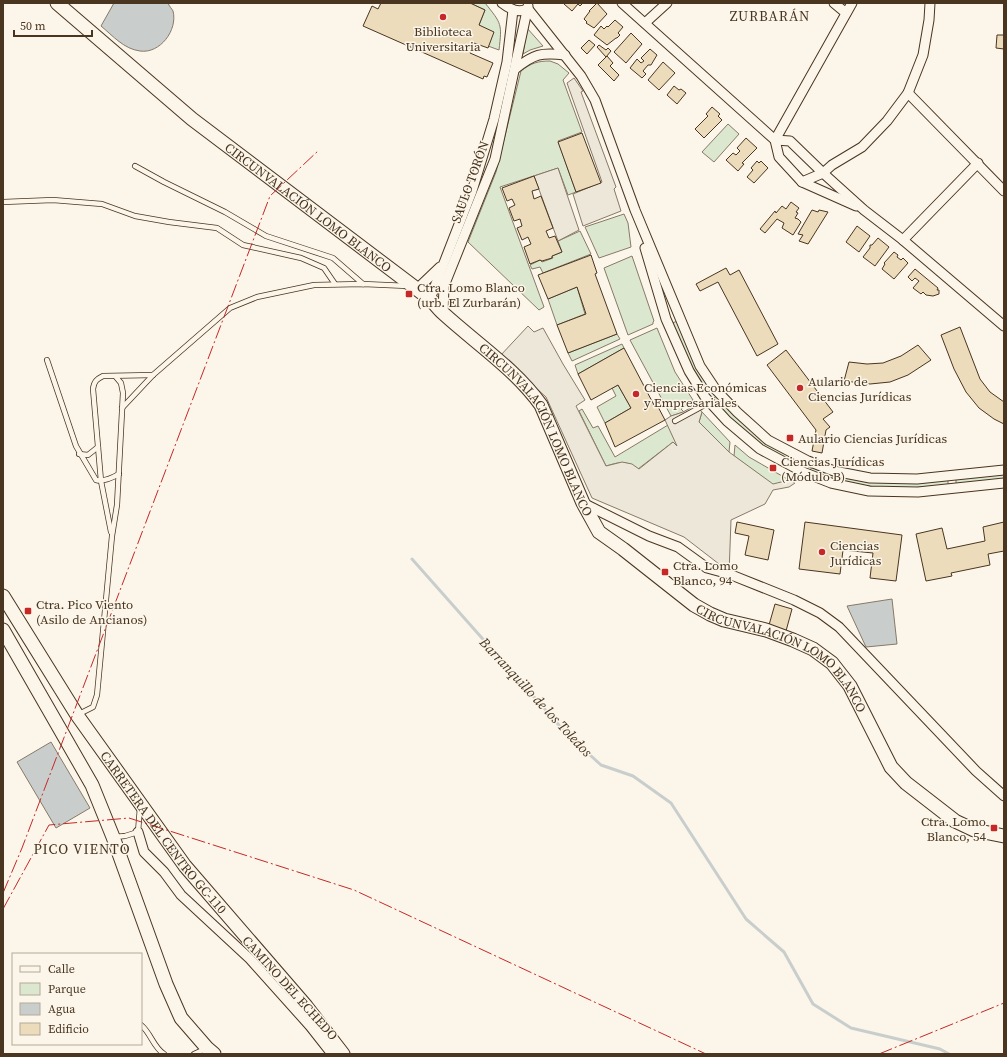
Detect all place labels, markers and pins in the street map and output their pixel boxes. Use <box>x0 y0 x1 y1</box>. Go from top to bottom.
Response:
marker: Biblioteca Universitaria <box>438 12 448 22</box>
place label: Biblioteca Universitaria <box>405 23 481 55</box>
place label: Ctra. Lomo Blanco (urb. El Zurbarán) <box>417 279 525 311</box>
marker: Ctra. Lomo Blanco (urb. El Zurbarán) <box>404 289 414 299</box>
place label: Aulario de Ciencias Jurídicas <box>808 373 912 405</box>
place label: Ciencias Económicas y Empresariales <box>644 379 767 411</box>
marker: Aulario de Ciencias Jurídicas <box>795 383 805 393</box>
marker: Ciencias Económicas y Empresariales <box>631 389 641 399</box>
place label: Aulario Ciencias Jurídicas <box>798 430 947 447</box>
marker: Aulario Ciencias Jurídicas <box>785 433 795 443</box>
place label: Ciencias Jurídicas (Módulo B) <box>781 453 885 485</box>
marker: Ciencias Jurídicas (Módulo B) <box>768 463 778 473</box>
place label: Ciencias Jurídicas <box>829 537 882 569</box>
marker: Ciencias Jurídicas <box>817 547 827 557</box>
place label: Ctra. Lomo Blanco, 94 <box>673 557 738 589</box>
marker: Ctra. Lomo Blanco, 94 <box>660 567 670 577</box>
place label: Ctra. Pico Viento (Asilo de Ancianos) <box>36 596 147 628</box>
marker: Ctra. Pico Viento (Asilo de Ancianos) <box>23 606 33 616</box>
place label: Ctra. Lomo Blanco, 54 <box>921 813 986 845</box>
marker: Ctra. Lomo Blanco, 54 <box>989 823 999 833</box>

